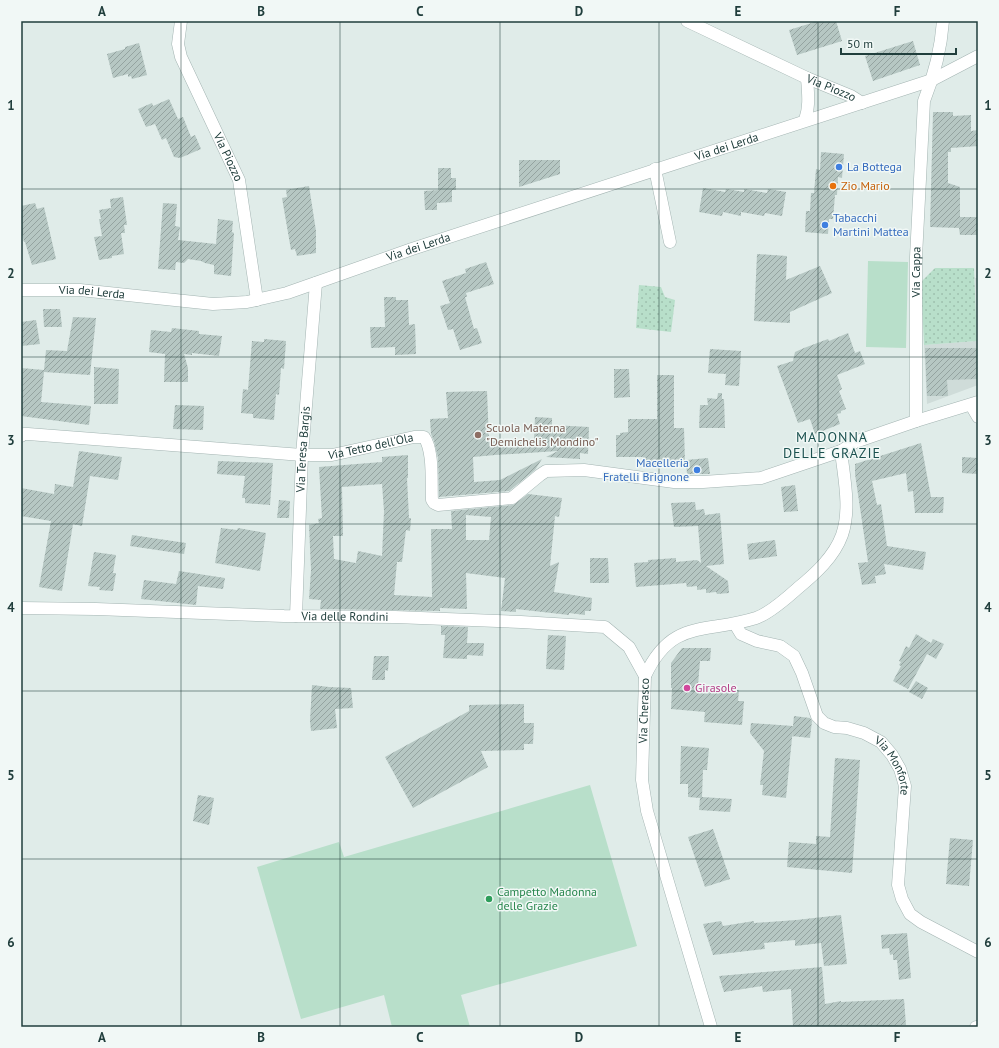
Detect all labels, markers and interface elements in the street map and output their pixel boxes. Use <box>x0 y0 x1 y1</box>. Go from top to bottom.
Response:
text: A <box>98 3 106 20</box>
text: B <box>257 3 265 20</box>
text: C <box>416 3 424 20</box>
text: D <box>575 3 583 20</box>
text: E <box>735 3 742 20</box>
text: F <box>894 3 901 20</box>
scale bar <box>841 30 956 56</box>
text: 50 m <box>847 36 873 51</box>
street label: Via Piozzo <box>803 70 859 104</box>
text: 1 <box>7 97 15 114</box>
text: 1 <box>984 97 992 114</box>
street label: Via Piozzo <box>210 129 247 184</box>
street label: Via dei Lerda <box>692 129 760 164</box>
place label: La Bottega <box>847 159 902 174</box>
marker: La Bottega <box>834 162 844 172</box>
place label: Zio Mario <box>841 178 890 193</box>
marker: Zio Mario <box>828 181 838 191</box>
place label: Tabacchi Martini Mattea <box>833 210 909 239</box>
marker: Tabacchi Martini Mattea <box>820 220 830 230</box>
street label: Via dei Lerda <box>383 229 452 265</box>
street label: Via Cappa <box>908 246 924 298</box>
text: 2 <box>7 265 15 282</box>
text: 2 <box>984 265 992 282</box>
street label: Via dei Lerda <box>58 282 126 302</box>
street label: Via Teresa Bargis <box>293 405 313 494</box>
place label: Scuola Materna "Demichelis Mondino" <box>486 420 599 449</box>
district label: MADONNA DELLE GRAZIE <box>783 428 881 462</box>
street label: Via Tetto dell'Ola <box>327 429 415 462</box>
marker: Scuola Materna "Demichelis Mondino" <box>473 430 483 440</box>
text: 3 <box>7 432 15 449</box>
text: 3 <box>984 432 992 449</box>
place label: Macelleria Fratelli Brignone <box>603 455 689 484</box>
marker: Macelleria Fratelli Brignone <box>692 465 702 475</box>
text: 4 <box>7 599 15 616</box>
text: 4 <box>984 599 992 616</box>
street label: Via delle Rondini <box>300 608 389 624</box>
street label: Via Cherasco <box>635 678 652 745</box>
place label: Girasole <box>695 680 737 695</box>
marker: Girasole <box>682 683 692 693</box>
street label: Via Monforte <box>871 732 913 796</box>
text: 5 <box>7 767 15 784</box>
text: 5 <box>984 767 992 784</box>
place label: Campetto Madonna delle Grazie <box>497 884 597 913</box>
marker: Campetto Madonna delle Grazie <box>484 894 494 904</box>
text: 6 <box>7 934 15 951</box>
text: 6 <box>984 934 992 951</box>
text: A <box>98 1029 106 1046</box>
text: B <box>257 1029 265 1046</box>
text: C <box>416 1029 424 1046</box>
text: D <box>575 1029 583 1046</box>
text: E <box>735 1029 742 1046</box>
text: F <box>894 1029 901 1046</box>

